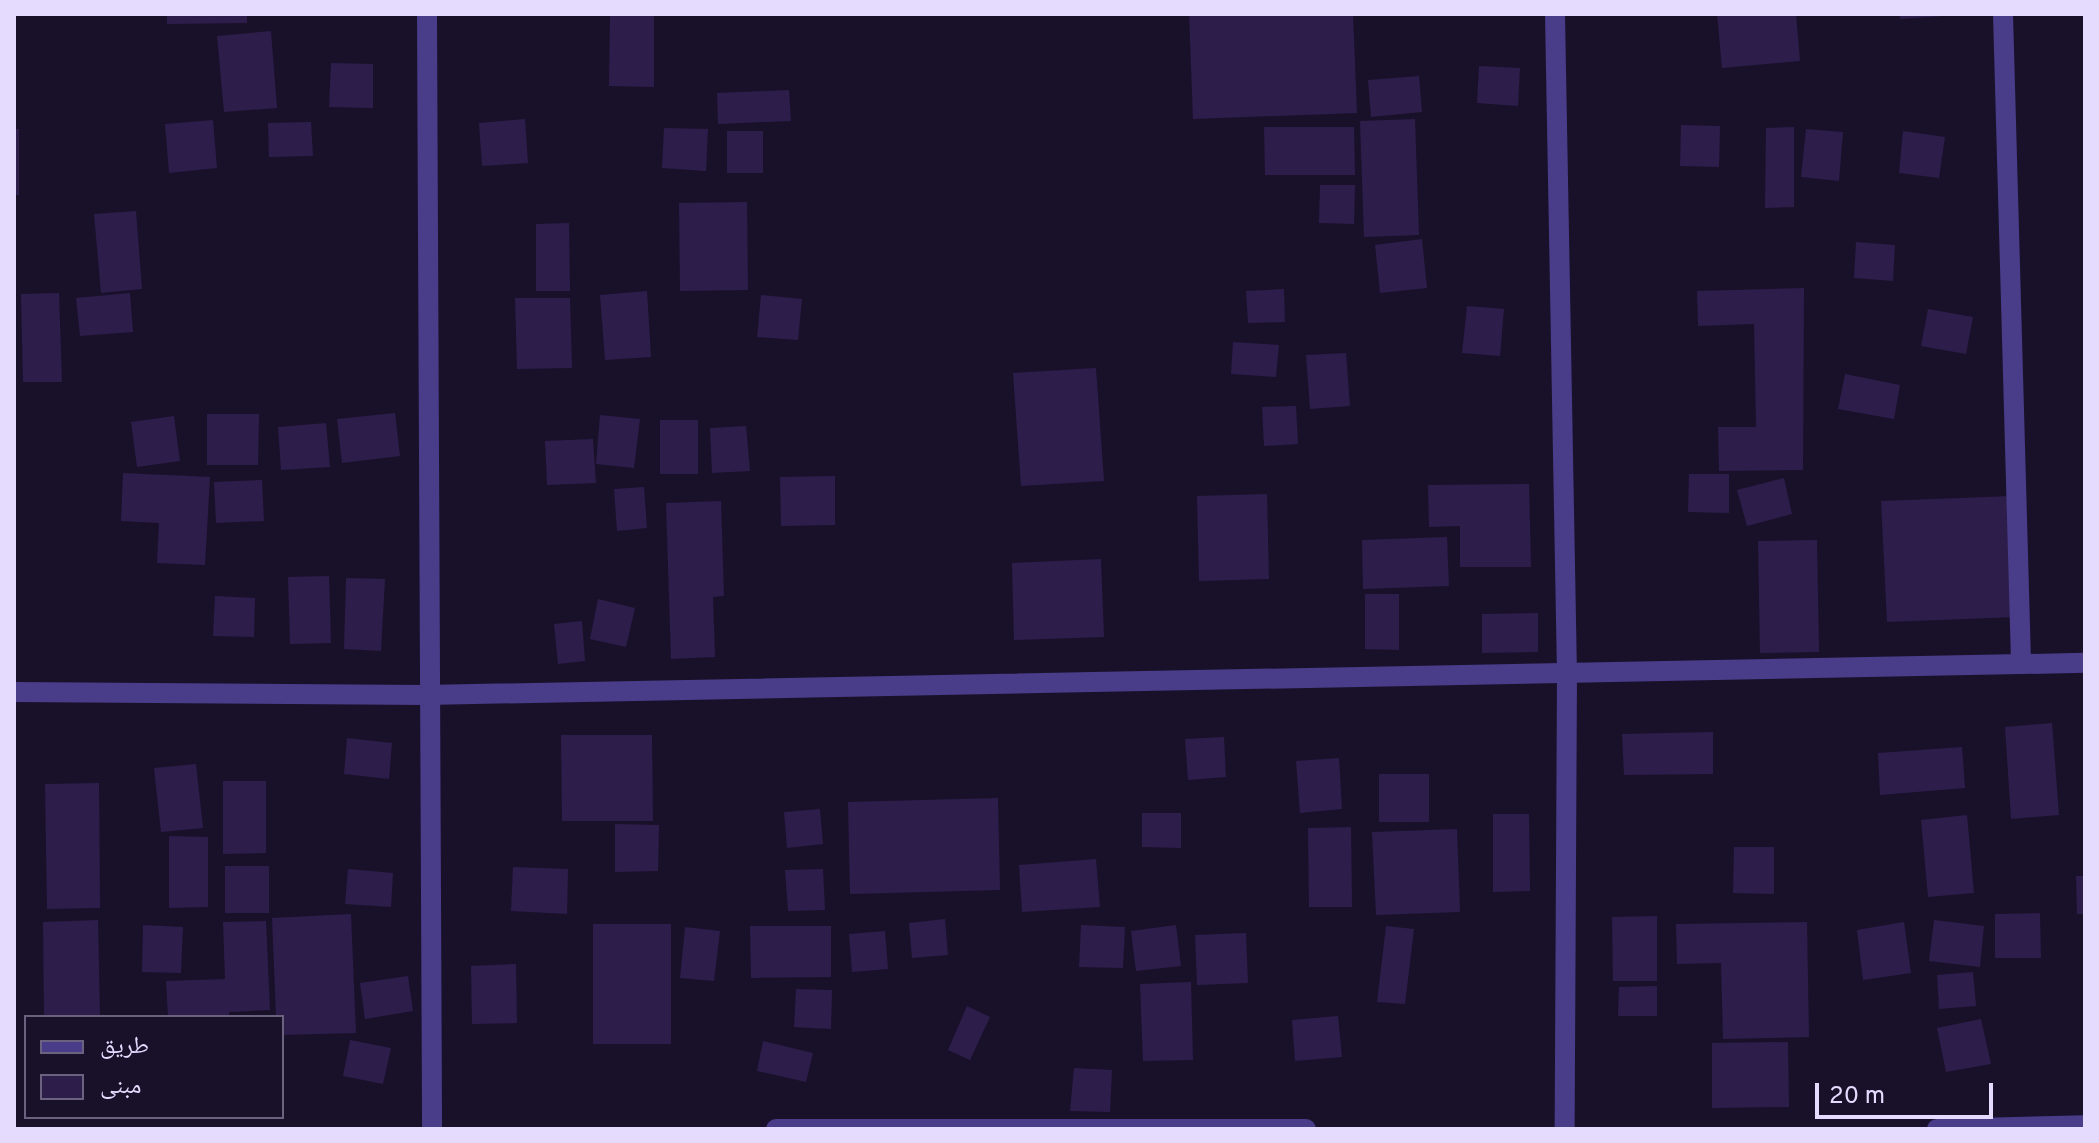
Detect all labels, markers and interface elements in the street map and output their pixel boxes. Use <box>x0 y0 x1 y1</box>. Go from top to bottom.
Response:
legend <box>24 1015 284 1119</box>
text: طريق <box>100 1032 149 1062</box>
scale bar <box>1819 1067 1997 1117</box>
text: مبنى <box>100 1072 141 1102</box>
text: 20 m <box>1829 1082 1885 1112</box>

